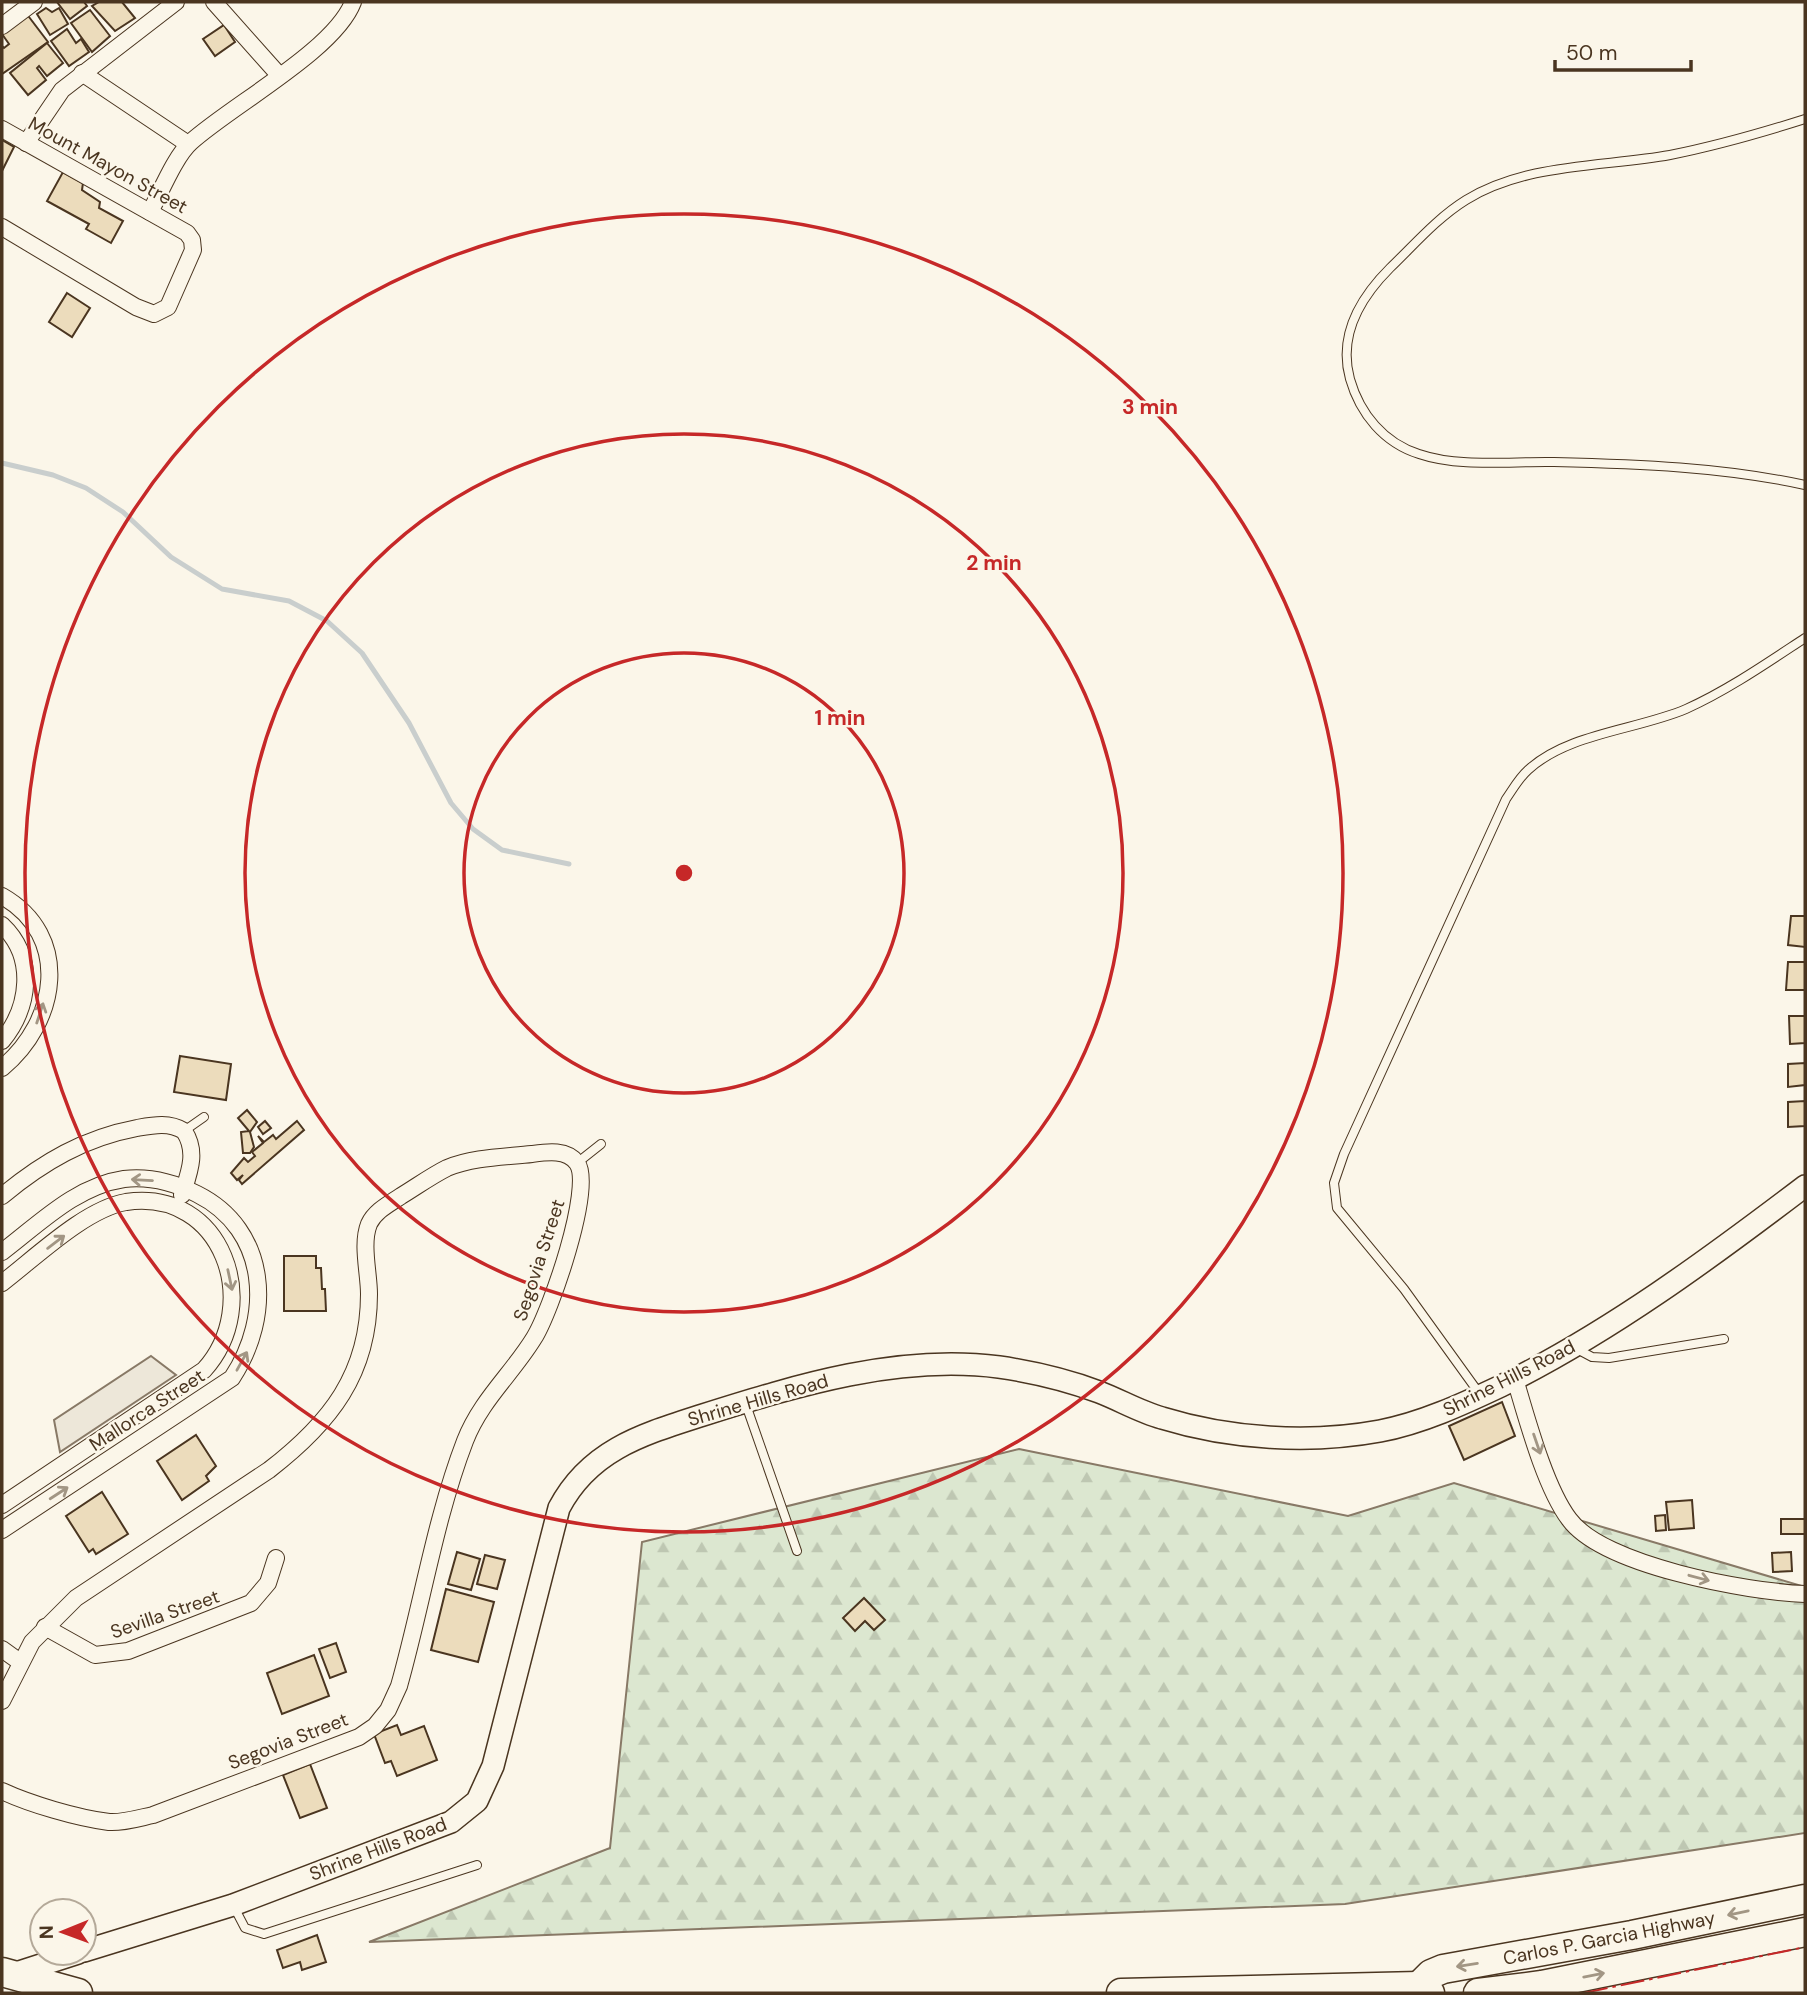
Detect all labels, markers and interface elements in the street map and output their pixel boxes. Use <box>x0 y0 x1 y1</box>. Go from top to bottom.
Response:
scale bar <box>1555 28 1692 72</box>
text: 50 m <box>1566 39 1617 67</box>
street label: Mount Mayon Street <box>24 111 192 219</box>
text: 3 min <box>1122 393 1178 421</box>
text: 2 min <box>966 549 1022 577</box>
text: 1 min <box>814 704 866 732</box>
centre of rings <box>672 861 696 885</box>
one-way arrow <box>35 1002 48 1024</box>
one-way arrow <box>131 1173 154 1186</box>
street label: Segovia Street <box>508 1196 570 1324</box>
one-way arrow <box>47 1234 65 1249</box>
one-way arrow <box>223 1268 237 1291</box>
street label: Shrine Hills Road <box>1439 1334 1579 1422</box>
one-way arrow <box>236 1351 249 1372</box>
street label: Mallorca Street <box>84 1363 210 1457</box>
street label: Shrine Hills Road <box>685 1368 831 1432</box>
one-way arrow <box>1532 1432 1544 1454</box>
one-way arrow <box>49 1485 68 1500</box>
one-way arrow <box>1687 1572 1710 1585</box>
street label: Sevilla Street <box>107 1584 223 1644</box>
street label: Segovia Street <box>224 1707 352 1775</box>
street label: Shrine Hills Road <box>306 1811 450 1887</box>
north arrow <box>28 1897 98 1967</box>
street label: Carlos P. Garcia Highway <box>1501 1905 1718 1971</box>
one-way arrow <box>1727 1906 1750 1920</box>
text: N <box>34 1925 59 1939</box>
one-way arrow <box>1456 1959 1479 1972</box>
one-way arrow <box>1582 1968 1605 1981</box>

